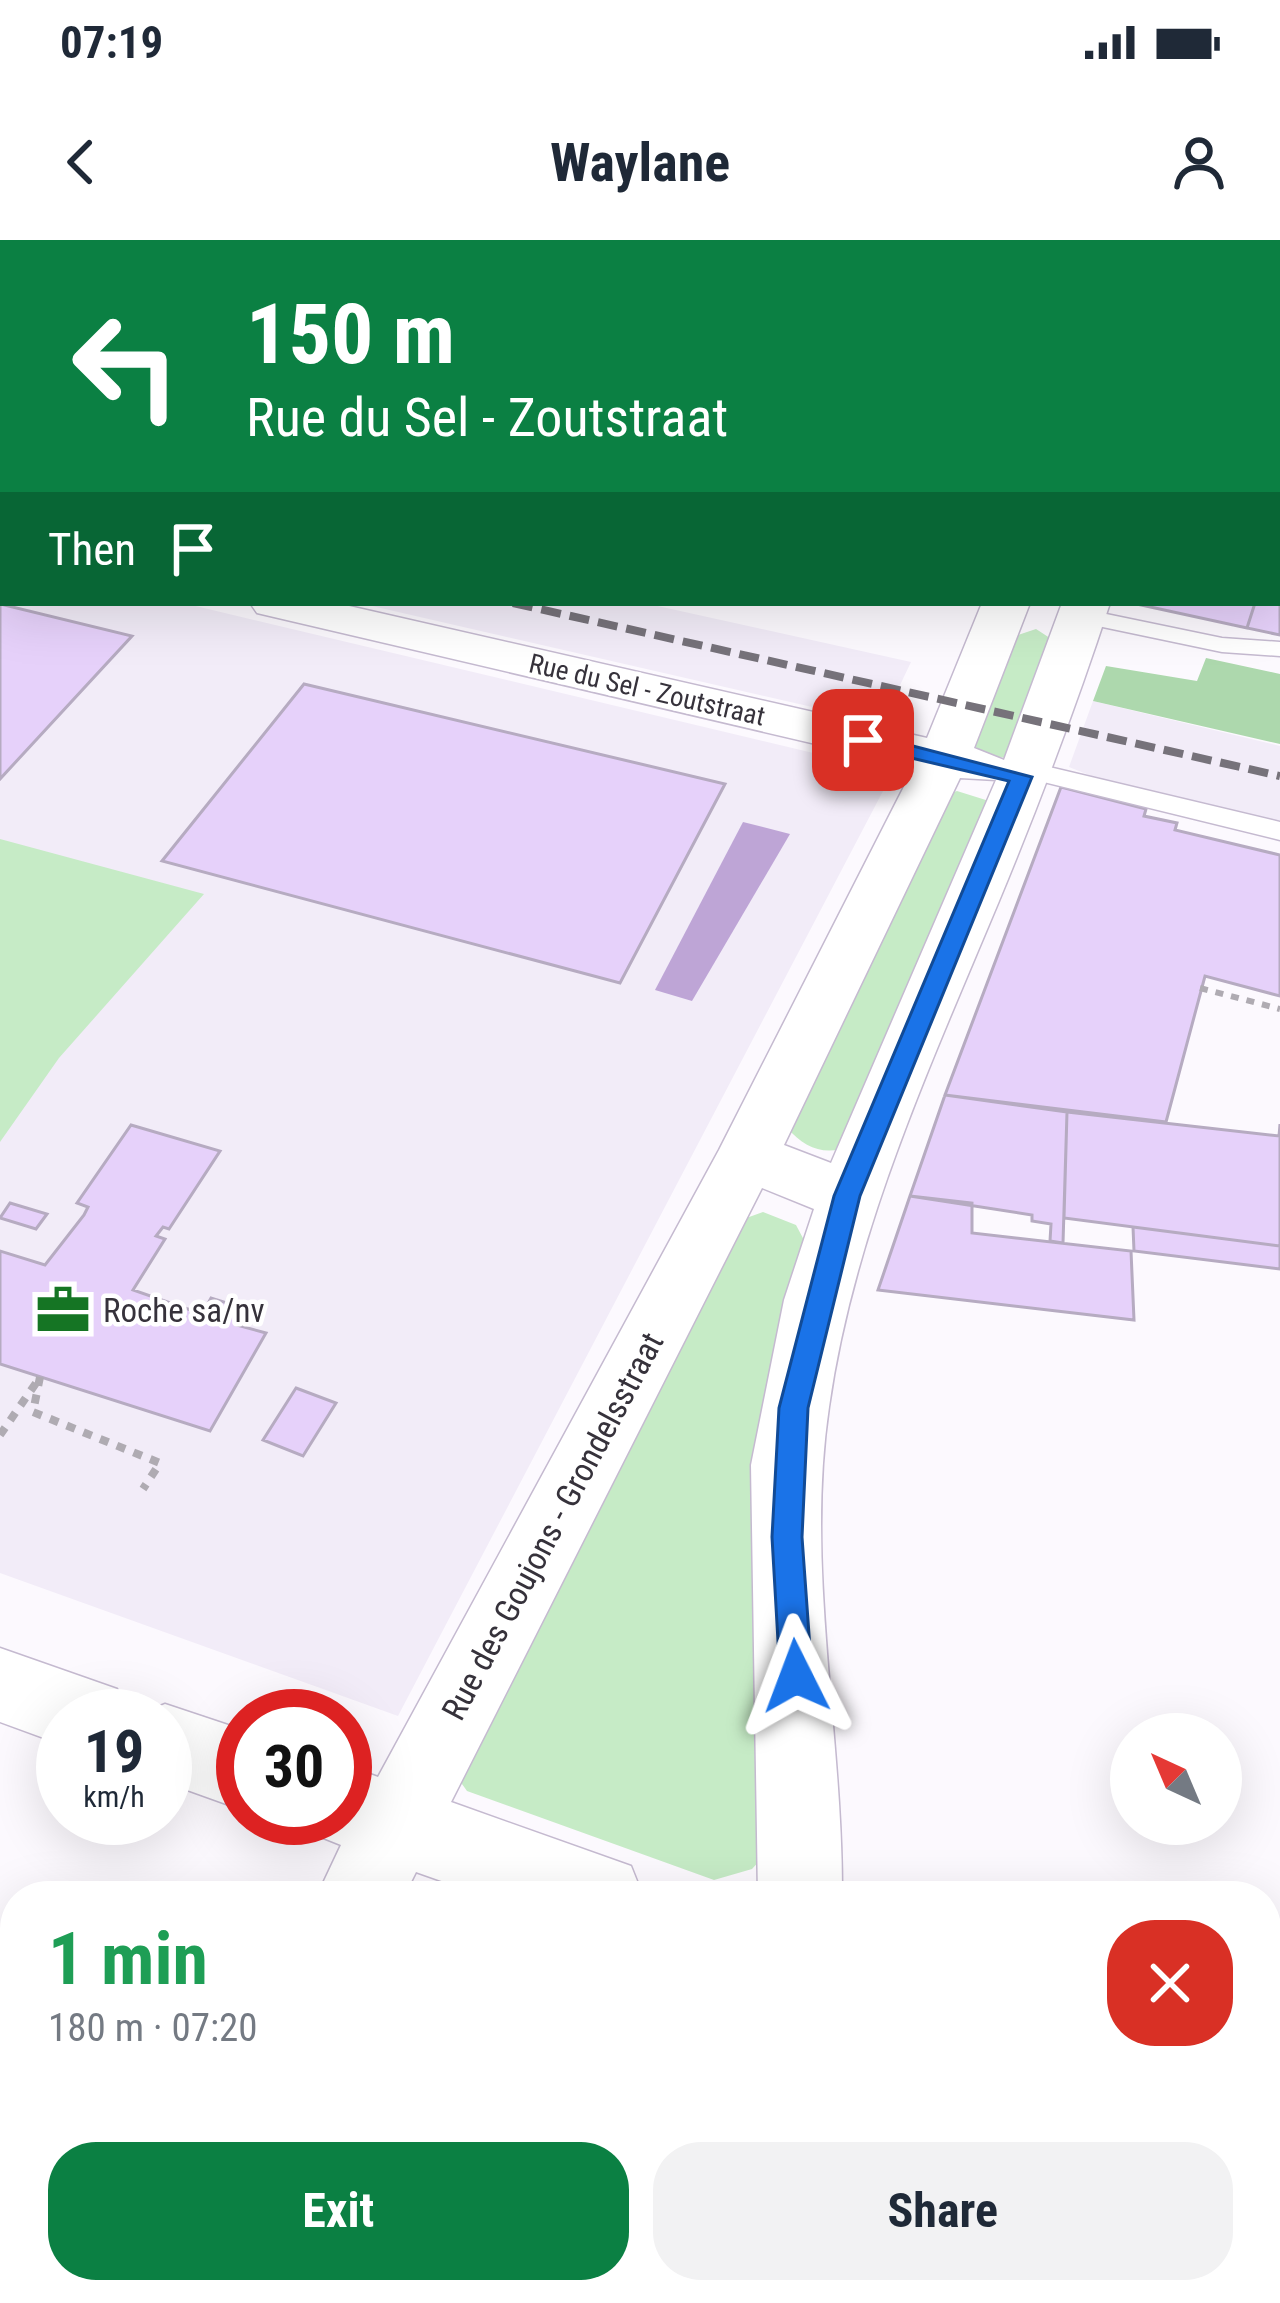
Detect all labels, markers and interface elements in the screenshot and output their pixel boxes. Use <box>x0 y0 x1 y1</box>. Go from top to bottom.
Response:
text: 07:19 <box>60 16 163 69</box>
icon: back <box>48 129 114 195</box>
icon: person <box>1166 129 1232 195</box>
text: Waylane <box>550 131 730 194</box>
text: 150 m <box>246 285 455 384</box>
icon: left <box>48 288 204 444</box>
text: Rue du Sel - Zoutstraat <box>246 386 728 449</box>
icon: arrive <box>160 516 226 582</box>
text: Then <box>48 523 136 576</box>
street label: Rue du Sel - Zoutstraat <box>526 647 768 733</box>
pin <box>812 689 914 791</box>
icon: arrive <box>830 707 896 773</box>
office icon: Roche sa/nv <box>34 1281 92 1339</box>
place label: Roche sa/nv <box>103 1291 265 1330</box>
street label: Rue des Goujons - Grondelsstraat <box>434 1326 671 1727</box>
position arrow <box>733 1613 859 1739</box>
speed limit sign: 30 <box>216 1689 372 1845</box>
north arrow <box>1110 1713 1242 1845</box>
map controls <box>1110 1713 1242 1845</box>
text: 19 <box>84 1716 144 1787</box>
text: km/h <box>83 1779 145 1814</box>
text: 1 min <box>48 1917 208 2002</box>
button: close <box>1107 1920 1233 2046</box>
text: 180 m · 07:20 <box>48 2005 258 2051</box>
button: Exit <box>48 2142 629 2280</box>
button: Share <box>653 2142 1233 2280</box>

